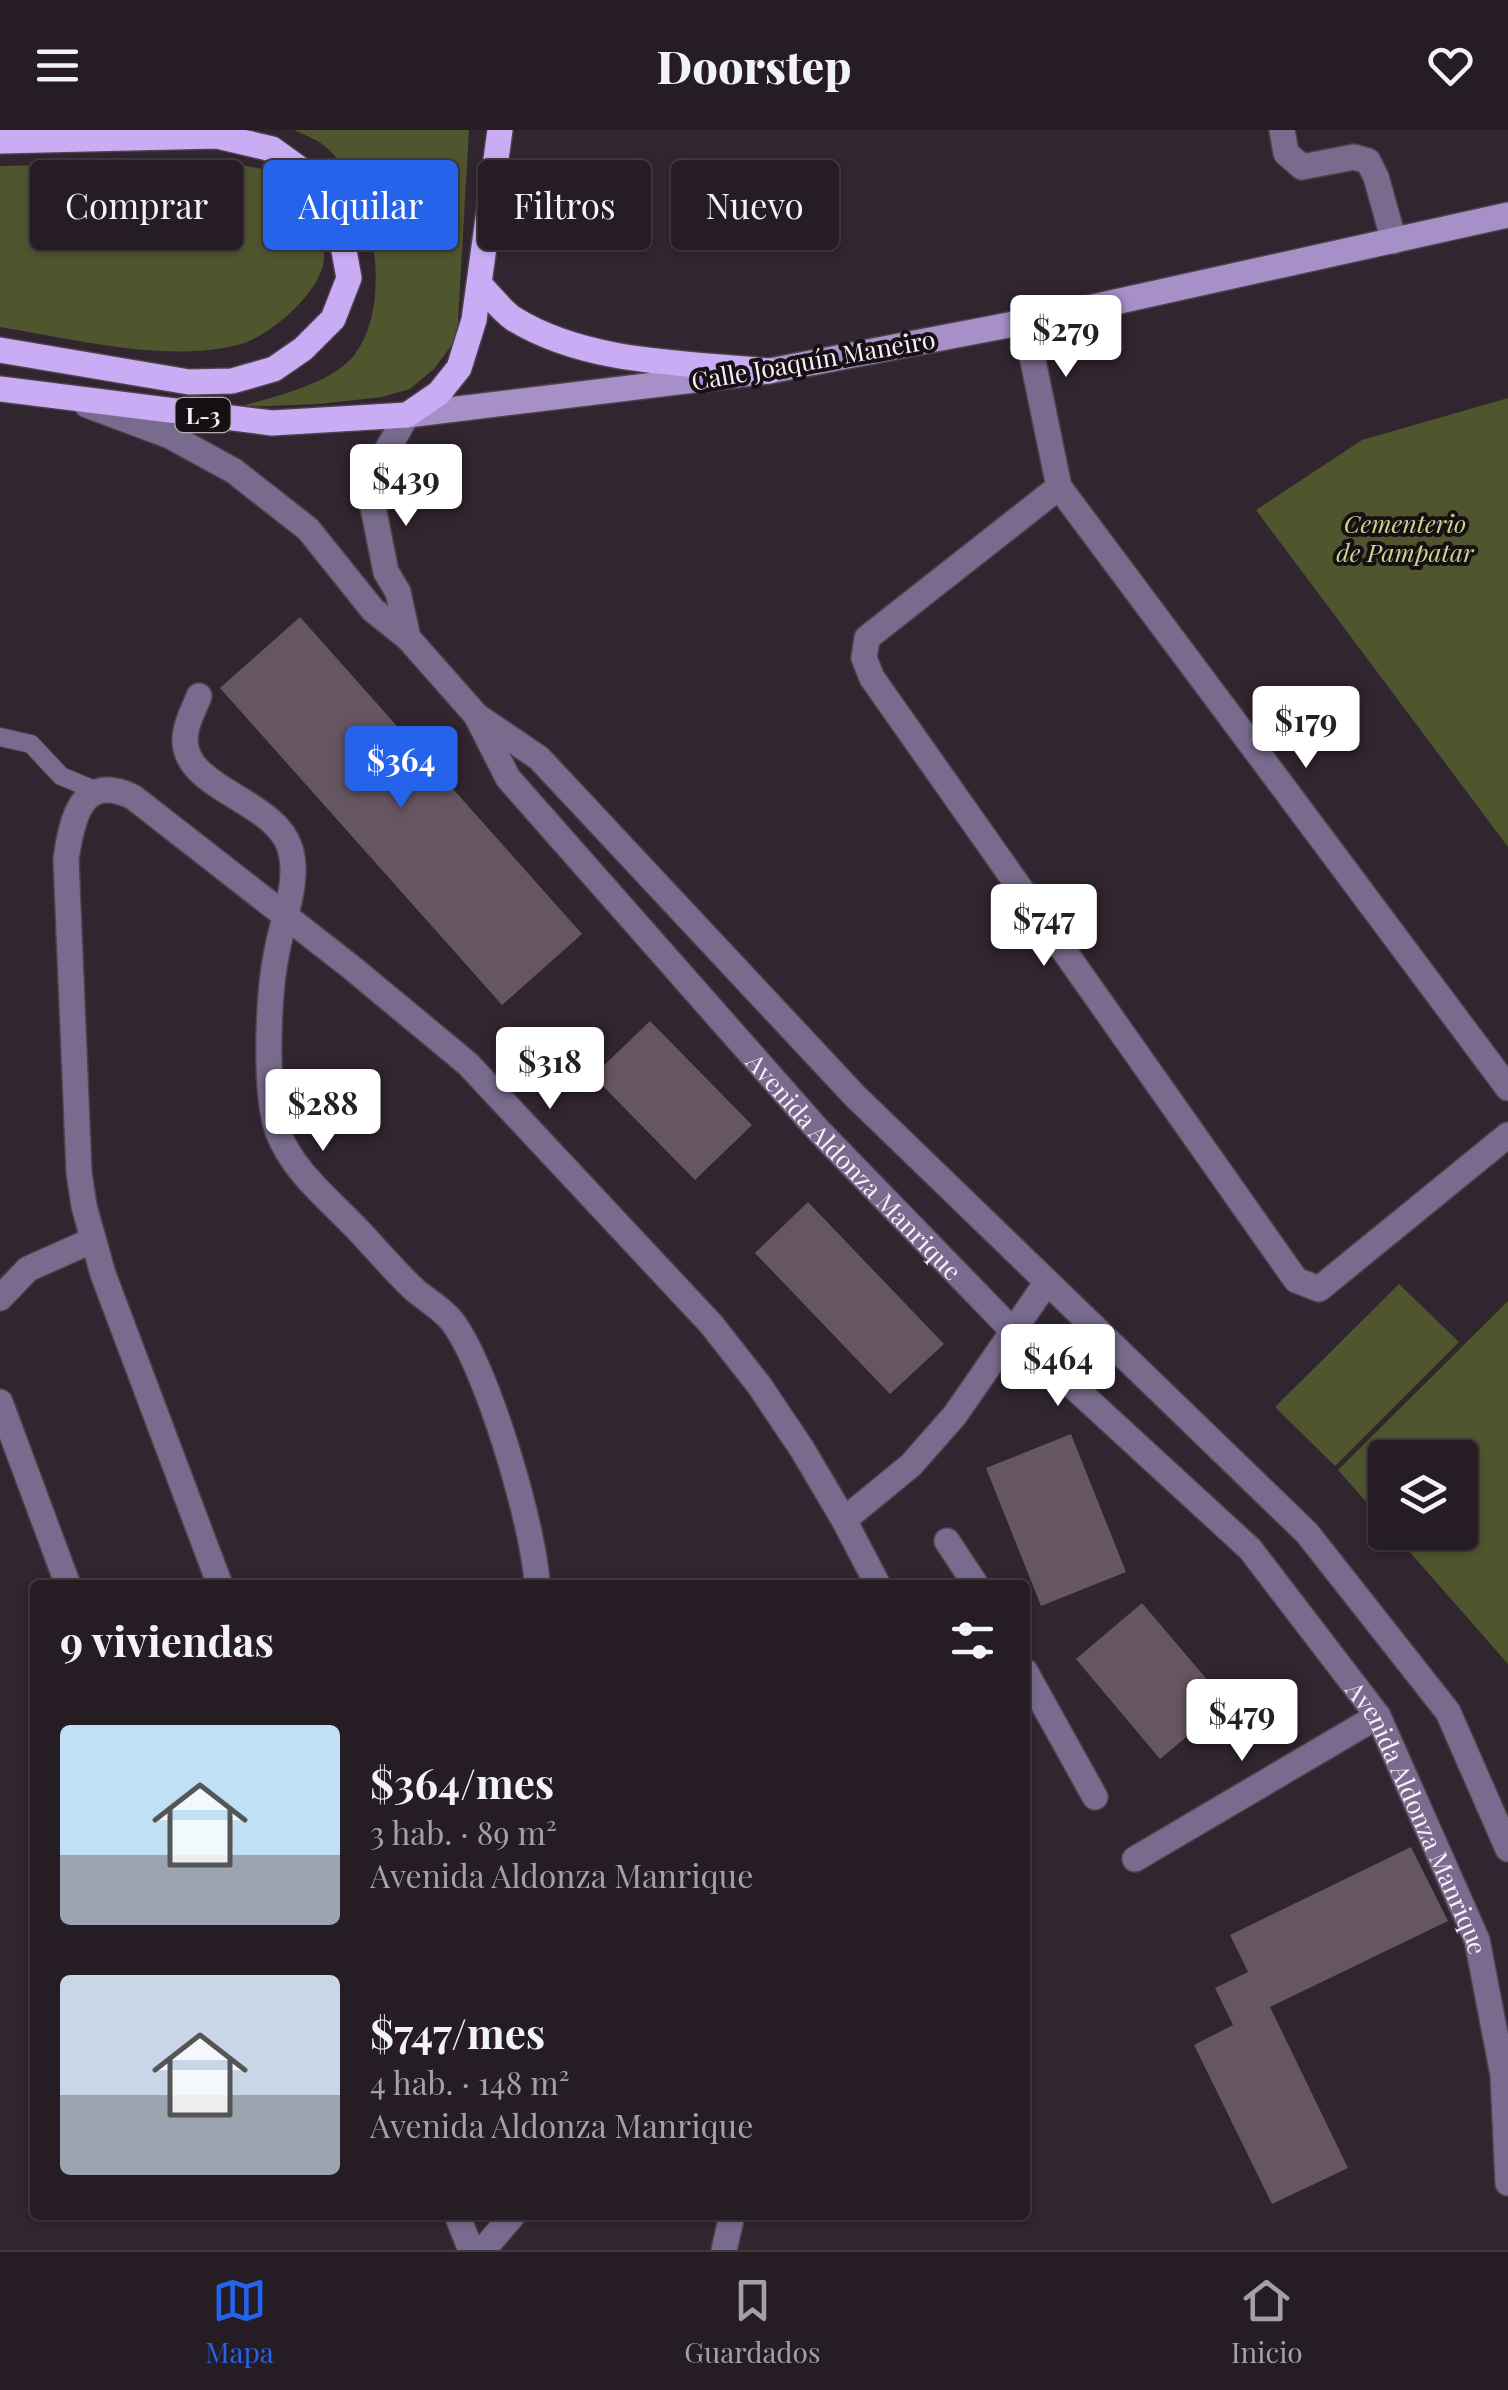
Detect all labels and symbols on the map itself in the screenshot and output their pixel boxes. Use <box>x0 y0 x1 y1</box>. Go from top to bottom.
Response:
pin: $279 <box>1007 295 1125 380</box>
street label: Calle Joaquín Maneiro <box>689 321 937 397</box>
road number: L-3 <box>176 398 230 432</box>
pin: $439 <box>347 444 465 529</box>
park label: Cementerio de Pampatar <box>1336 506 1475 568</box>
pin: $179 <box>1247 686 1365 771</box>
pin: $364 <box>342 726 460 811</box>
pin: $747 <box>985 884 1103 969</box>
pin: $318 <box>491 1027 609 1112</box>
street label: Avenida Aldonza Manrique <box>740 1044 970 1286</box>
pin: $288 <box>264 1069 382 1154</box>
pin: $464 <box>999 1324 1117 1409</box>
street label: Avenida Aldonza Manrique <box>1339 1673 1496 1957</box>
pin: $479 <box>1183 1679 1301 1764</box>

